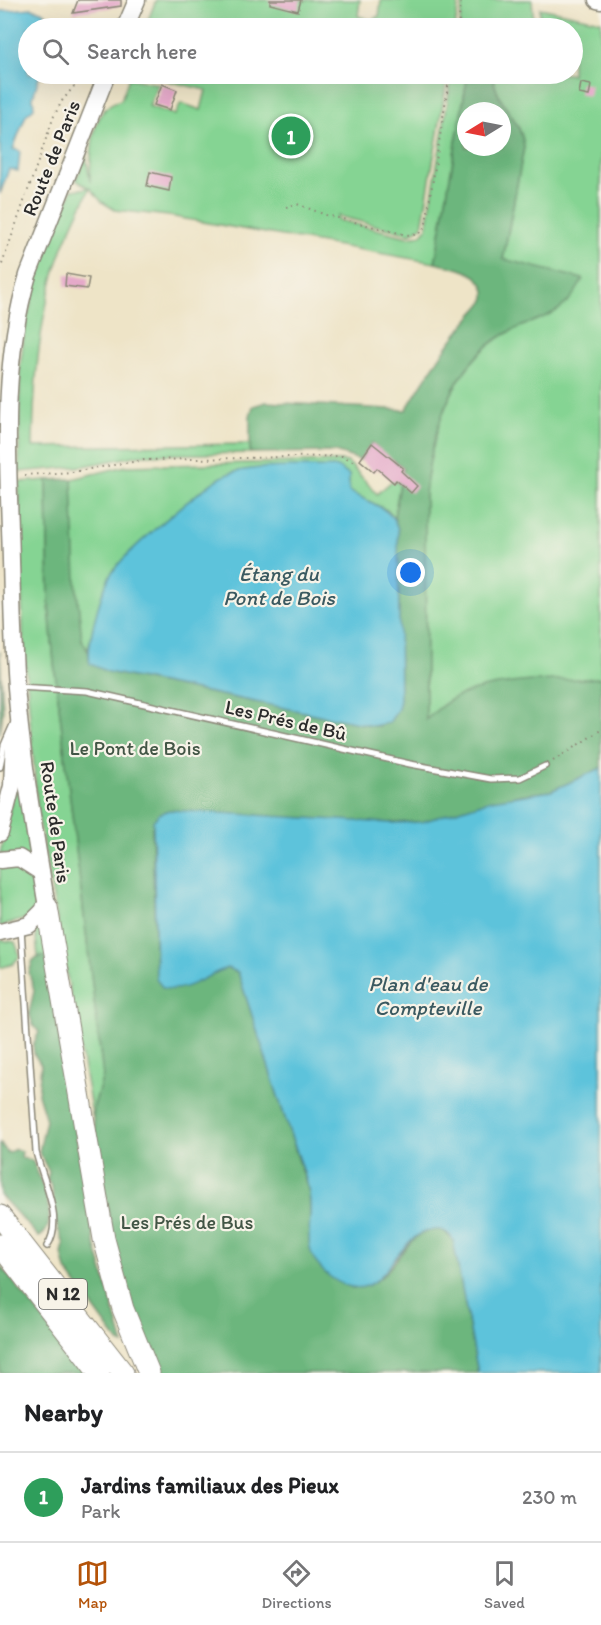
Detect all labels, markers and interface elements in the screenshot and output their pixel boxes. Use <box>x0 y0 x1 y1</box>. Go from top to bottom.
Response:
search box <box>18 18 583 84</box>
icon: search <box>39 35 72 68</box>
text: Search here <box>87 38 197 65</box>
street label: Route de Paris <box>17 97 85 219</box>
north arrow <box>457 102 511 156</box>
pin: 1 <box>272 114 310 158</box>
your location <box>396 558 425 587</box>
water label: Étang du Pont de Bois <box>223 561 336 610</box>
street label: Les Prés de Bû <box>223 694 349 746</box>
park label: Le Pont de Bois <box>69 736 201 760</box>
street label: Route de Paris <box>36 760 76 885</box>
water label: Plan d'eau de Compteville <box>369 971 488 1020</box>
park label: Les Prés de Bus <box>121 1210 253 1234</box>
road number: N 12 <box>39 1279 87 1309</box>
text: Nearby <box>24 1396 103 1428</box>
text: Jardins familiaux des Pieux <box>81 1472 339 1499</box>
text: 1 <box>39 1485 48 1509</box>
text: 230 m <box>522 1485 577 1509</box>
text: Park <box>81 1499 120 1523</box>
tab: Map <box>76 1557 109 1612</box>
tab: Directions <box>261 1557 332 1612</box>
tab: Saved <box>484 1557 525 1612</box>

